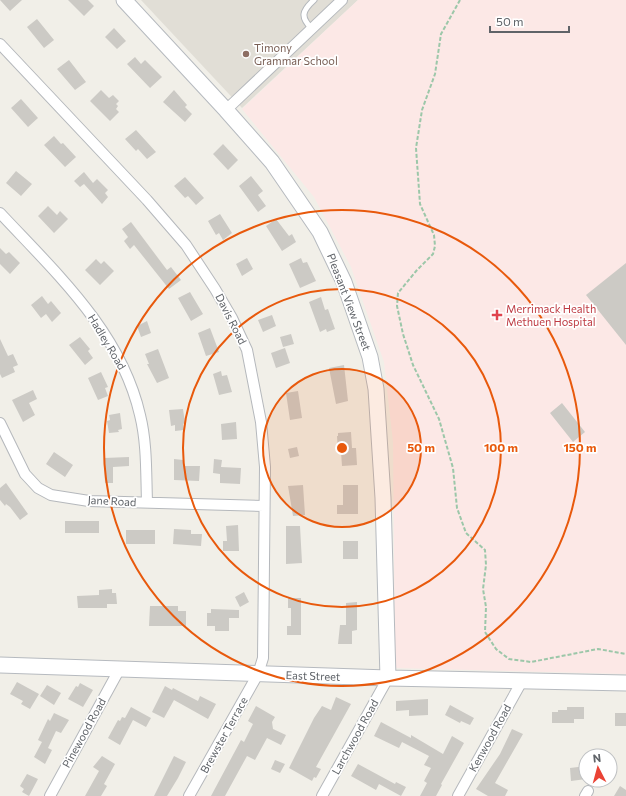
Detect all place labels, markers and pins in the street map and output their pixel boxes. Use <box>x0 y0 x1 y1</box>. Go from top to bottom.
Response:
place label: Timony Grammar School <box>254 41 338 67</box>
marker: Timony Grammar School <box>241 49 251 59</box>
place label: Merrimack Health Methuen Hospital <box>506 302 596 328</box>
marker: Merrimack Health Methuen Hospital <box>491 309 503 321</box>
centre of rings <box>335 441 349 455</box>

